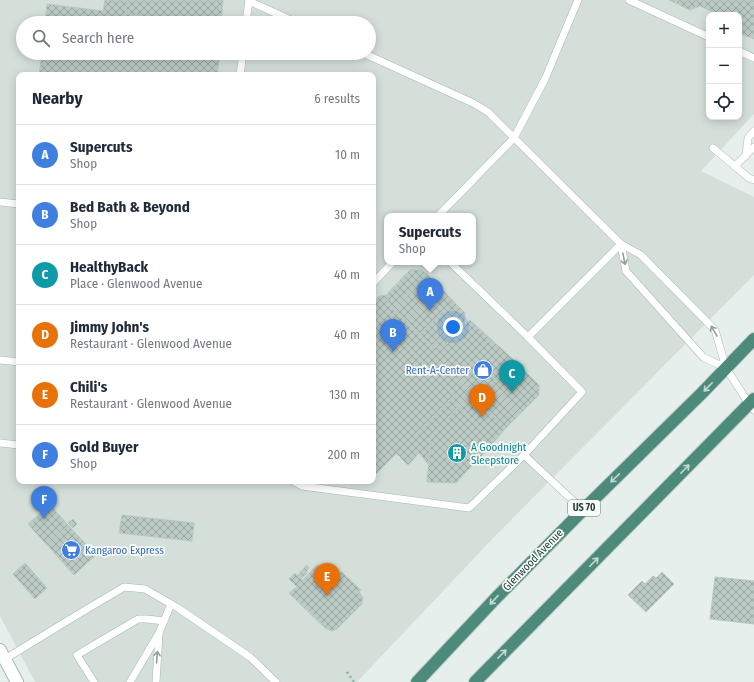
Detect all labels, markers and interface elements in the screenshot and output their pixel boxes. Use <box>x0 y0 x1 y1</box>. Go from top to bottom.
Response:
map controls <box>706 12 742 120</box>
button: + <box>706 12 742 48</box>
search box <box>16 16 376 60</box>
icon: search <box>30 27 52 49</box>
text: Search here <box>62 29 134 47</box>
button: − <box>706 48 742 84</box>
button: locate <box>706 84 742 120</box>
text: Nearby <box>32 88 83 109</box>
text: 6 results <box>314 91 360 106</box>
text: Supercuts <box>70 138 132 156</box>
text: A <box>41 147 49 162</box>
text: 10 m <box>335 147 360 162</box>
text: Shop <box>70 156 97 171</box>
text: Bed Bath & Beyond <box>70 198 190 216</box>
text: B <box>41 207 49 222</box>
text: 30 m <box>334 207 360 222</box>
popup <box>384 213 476 265</box>
text: Shop <box>70 216 97 231</box>
text: Supercuts <box>399 223 461 241</box>
text: Shop <box>399 241 426 256</box>
one-way arrow <box>620 252 628 265</box>
text: HealthyBack <box>70 258 148 276</box>
text: C <box>42 267 48 282</box>
text: 40 m <box>334 267 360 282</box>
text: Place · Glenwood Avenue <box>70 276 202 291</box>
pin: A <box>417 278 443 311</box>
your location <box>443 317 463 337</box>
text: Jimmy John's <box>70 318 149 336</box>
pin: B <box>380 319 406 352</box>
one-way arrow <box>710 325 717 337</box>
text: D <box>41 327 49 342</box>
text: 40 m <box>334 327 360 342</box>
text: Restaurant · Glenwood Avenue <box>70 336 232 351</box>
shop icon: Rent-A-Center <box>472 359 494 381</box>
pin: C <box>499 360 525 393</box>
place label: Rent-A-Center <box>406 364 469 377</box>
text: Chili's <box>70 378 107 396</box>
one-way arrow <box>703 382 712 392</box>
pin: D <box>469 384 495 417</box>
text: E <box>42 387 48 402</box>
text: 130 m <box>329 387 360 402</box>
text: Restaurant · Glenwood Avenue <box>70 396 232 411</box>
text: Gold Buyer <box>70 438 138 456</box>
place label: A Goodnight Sleepstore <box>471 441 527 467</box>
building icon: A Goodnight Sleepstore <box>446 442 468 464</box>
text: F <box>42 447 48 462</box>
text: 200 m <box>328 447 360 462</box>
text: Shop <box>70 456 97 471</box>
one-way arrow <box>680 464 690 474</box>
one-way arrow <box>610 473 620 483</box>
pin: F <box>31 486 57 519</box>
road number: US 70 <box>568 500 600 516</box>
street label: Glenwood Avenue <box>500 526 566 594</box>
supermarket icon: Kangaroo Express <box>60 539 82 561</box>
place label: Kangaroo Express <box>85 544 164 557</box>
one-way arrow <box>589 557 599 567</box>
pin: E <box>314 563 340 596</box>
one-way arrow <box>489 595 498 605</box>
one-way arrow <box>497 649 507 659</box>
one-way arrow <box>154 651 161 664</box>

